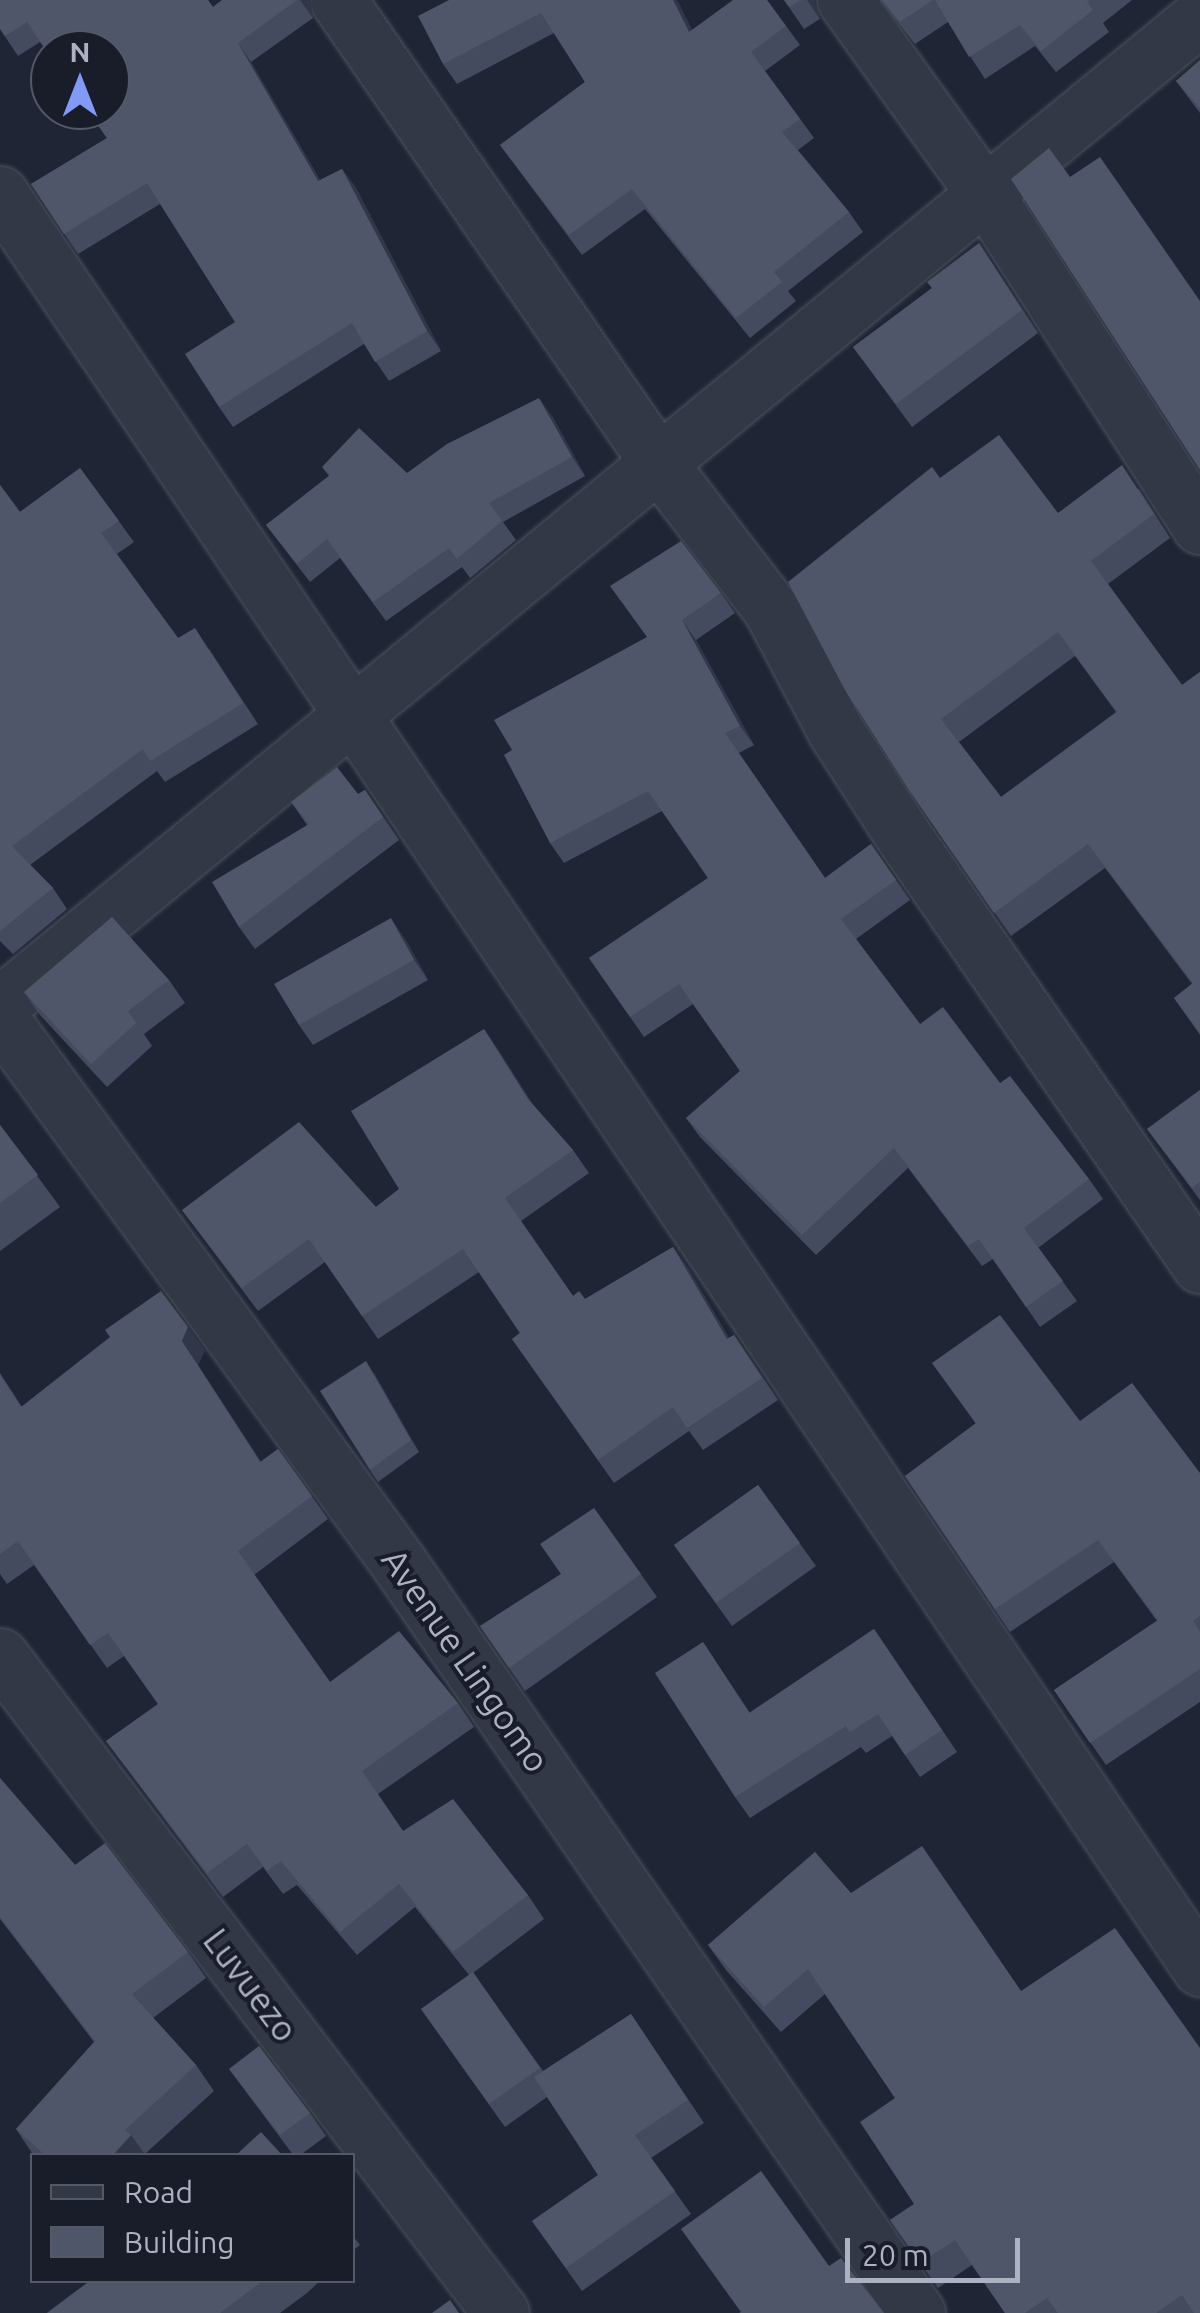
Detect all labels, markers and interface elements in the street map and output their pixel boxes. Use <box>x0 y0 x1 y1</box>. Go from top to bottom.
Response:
north arrow <box>30 30 130 130</box>
text: N <box>70 36 90 67</box>
street label: Avenue Lingomo <box>373 1540 559 1780</box>
street label: Luvuezo <box>195 1920 307 2050</box>
legend <box>30 2153 355 2283</box>
text: Road <box>124 2175 193 2209</box>
scale bar <box>850 2218 1025 2280</box>
text: Building <box>124 2225 235 2259</box>
text: 20 m <box>862 2238 929 2272</box>

